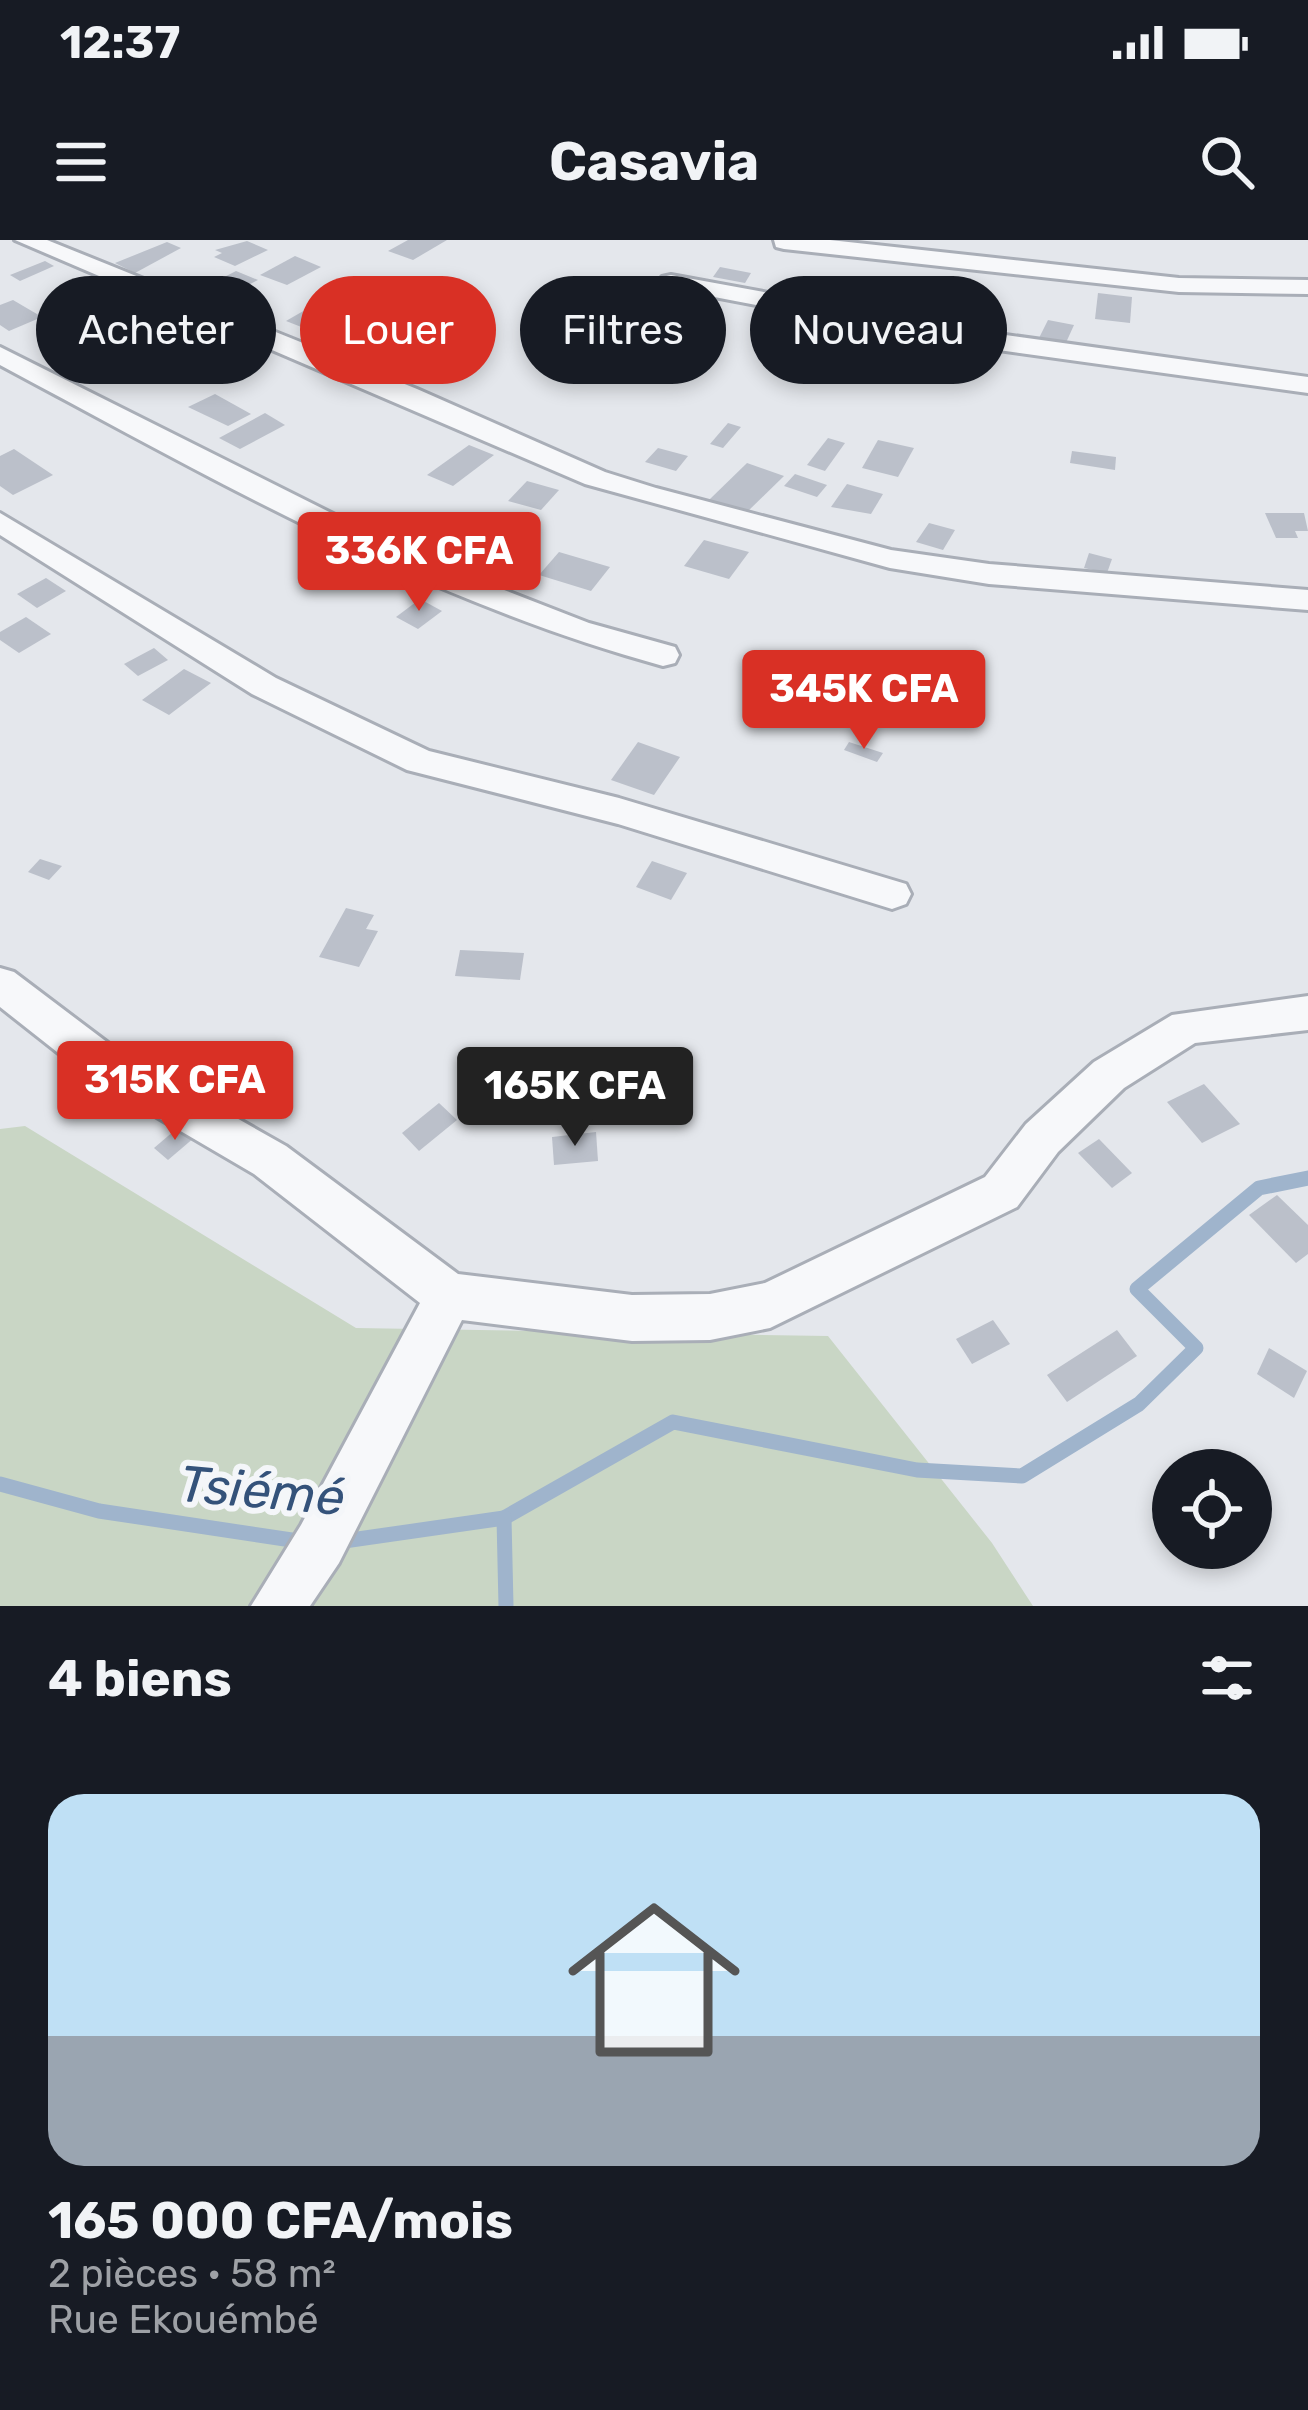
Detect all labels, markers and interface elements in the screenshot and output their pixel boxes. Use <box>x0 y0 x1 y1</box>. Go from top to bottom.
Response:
text: 12:37 <box>60 16 180 69</box>
icon: menu <box>48 129 114 195</box>
icon: search <box>1194 129 1260 195</box>
text: Casavia <box>549 130 759 194</box>
chip: Acheter <box>36 276 276 384</box>
chip: Louer <box>300 276 496 384</box>
chip: Filtres <box>520 276 726 384</box>
chip: Nouveau <box>750 276 1007 384</box>
pin: 336K CFA <box>295 512 543 614</box>
text: 336K CFA <box>325 528 513 574</box>
pin: 345K CFA <box>740 650 988 752</box>
text: 345K CFA <box>769 666 959 712</box>
pin: 315K CFA <box>51 1041 299 1143</box>
pin: 165K CFA <box>451 1047 699 1149</box>
text: 315K CFA <box>84 1057 266 1103</box>
text: 165K CFA <box>484 1063 666 1109</box>
map controls <box>1152 1449 1272 1569</box>
button: locate <box>1152 1449 1272 1569</box>
water label: Tsiémé <box>177 1453 347 1528</box>
icon: filters <box>1194 1645 1260 1711</box>
text: 4 biens <box>48 1648 232 1709</box>
icon: home <box>546 1872 762 2088</box>
text: 165 000 CFA/mois <box>48 2190 513 2251</box>
text: 2 pièces · 58 m² <box>48 2251 336 2297</box>
text: Rue Ekouémbé <box>48 2297 319 2343</box>

